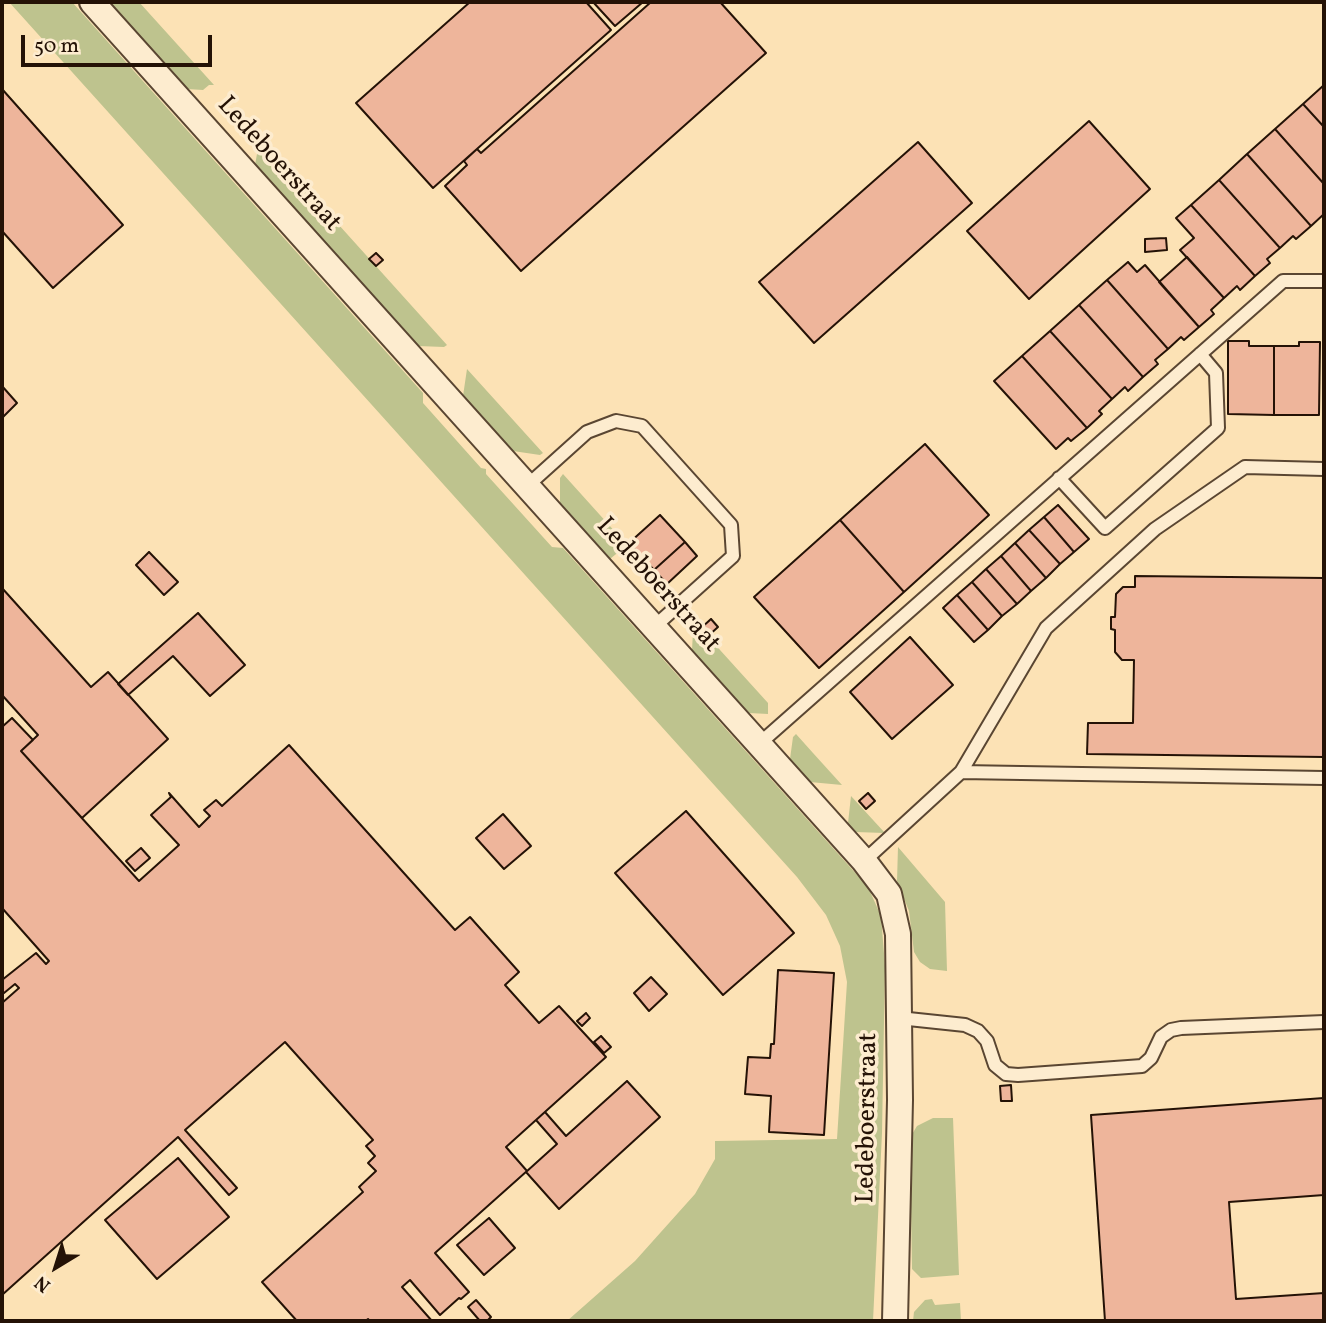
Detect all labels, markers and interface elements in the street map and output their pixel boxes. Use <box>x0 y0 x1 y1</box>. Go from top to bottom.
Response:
scale bar <box>24 21 215 65</box>
text: 50 m <box>34 32 79 61</box>
street label: Ledeboerstraat <box>209 91 347 239</box>
street label: Ledeboerstraat <box>588 512 726 660</box>
street label: Ledeboerstraat <box>852 1032 886 1204</box>
north arrow <box>21 1232 91 1302</box>
text: N <box>30 1269 57 1298</box>

